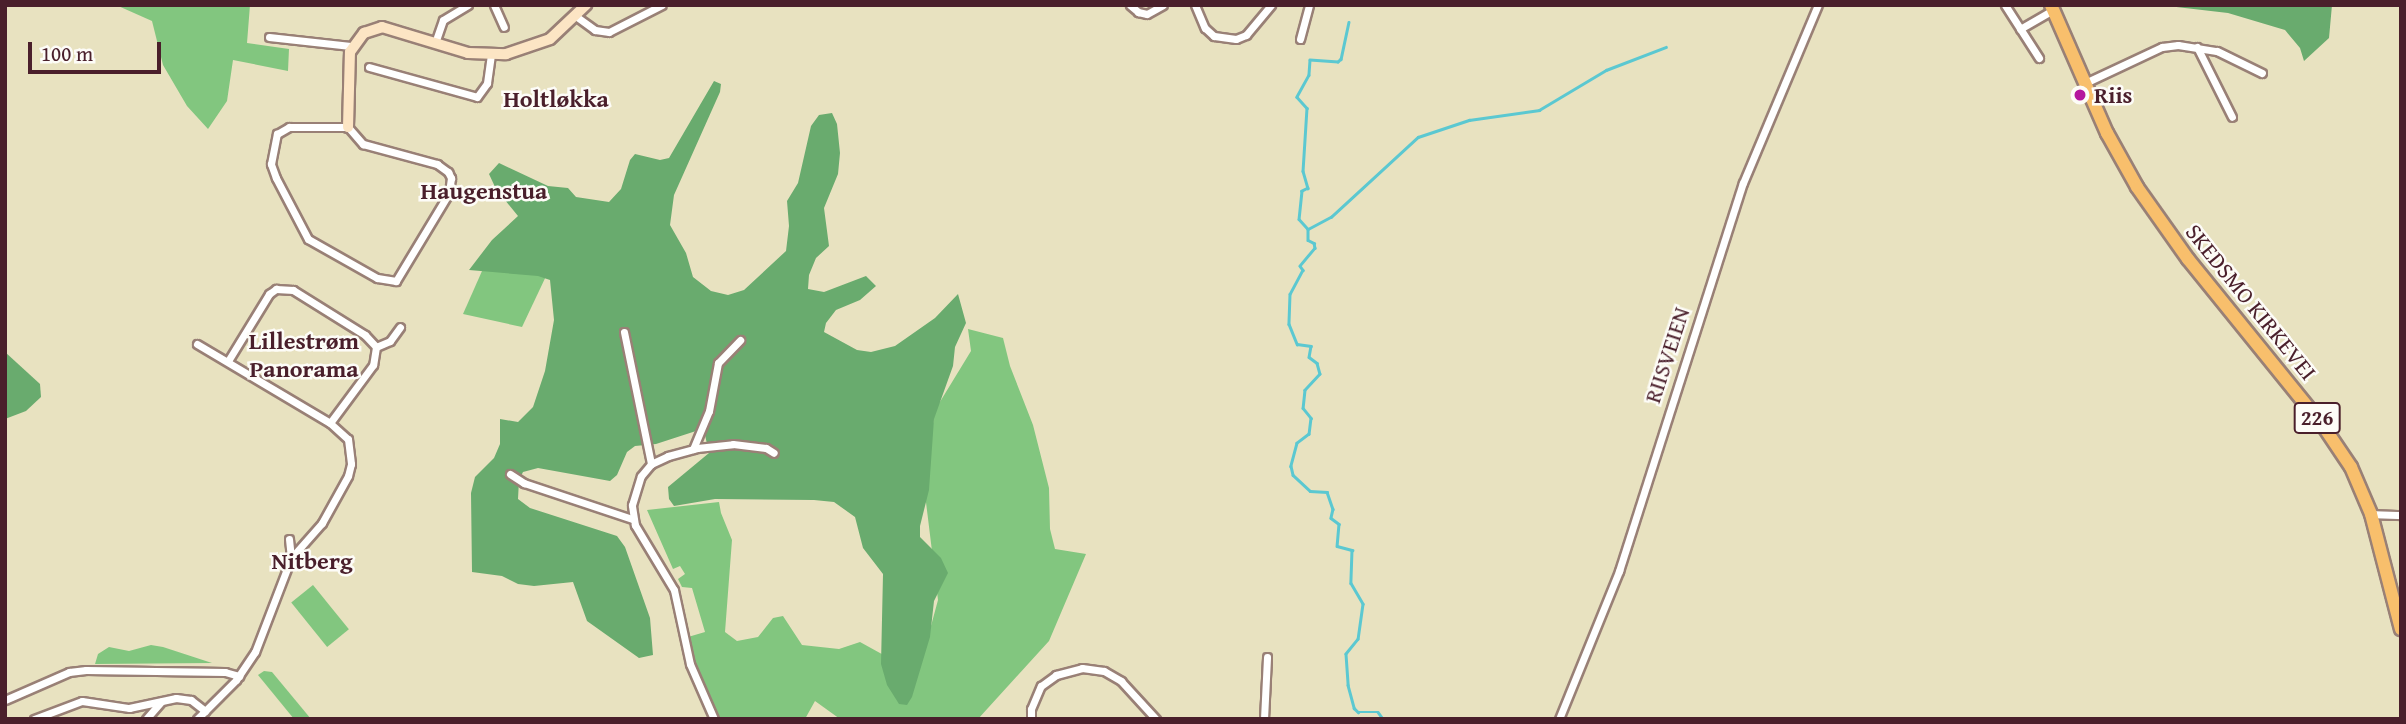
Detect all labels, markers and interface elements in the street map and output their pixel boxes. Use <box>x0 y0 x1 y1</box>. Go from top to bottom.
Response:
scale bar <box>32 28 164 72</box>
text: 100 m <box>41 38 93 69</box>
place label: Riis <box>2094 81 2132 109</box>
district label: Holtløkka <box>503 85 609 113</box>
marker: Riis <box>2072 87 2088 103</box>
district label: Haugenstua <box>421 177 547 205</box>
street label: SKEDSMO KIRKEVEI <box>2180 219 2322 385</box>
street label: RIISVEIEN <box>1639 304 1695 406</box>
district label: Lillestrøm Panorama <box>249 327 359 383</box>
road number: 226 <box>2292 400 2342 436</box>
district label: Nitberg <box>271 547 353 575</box>

